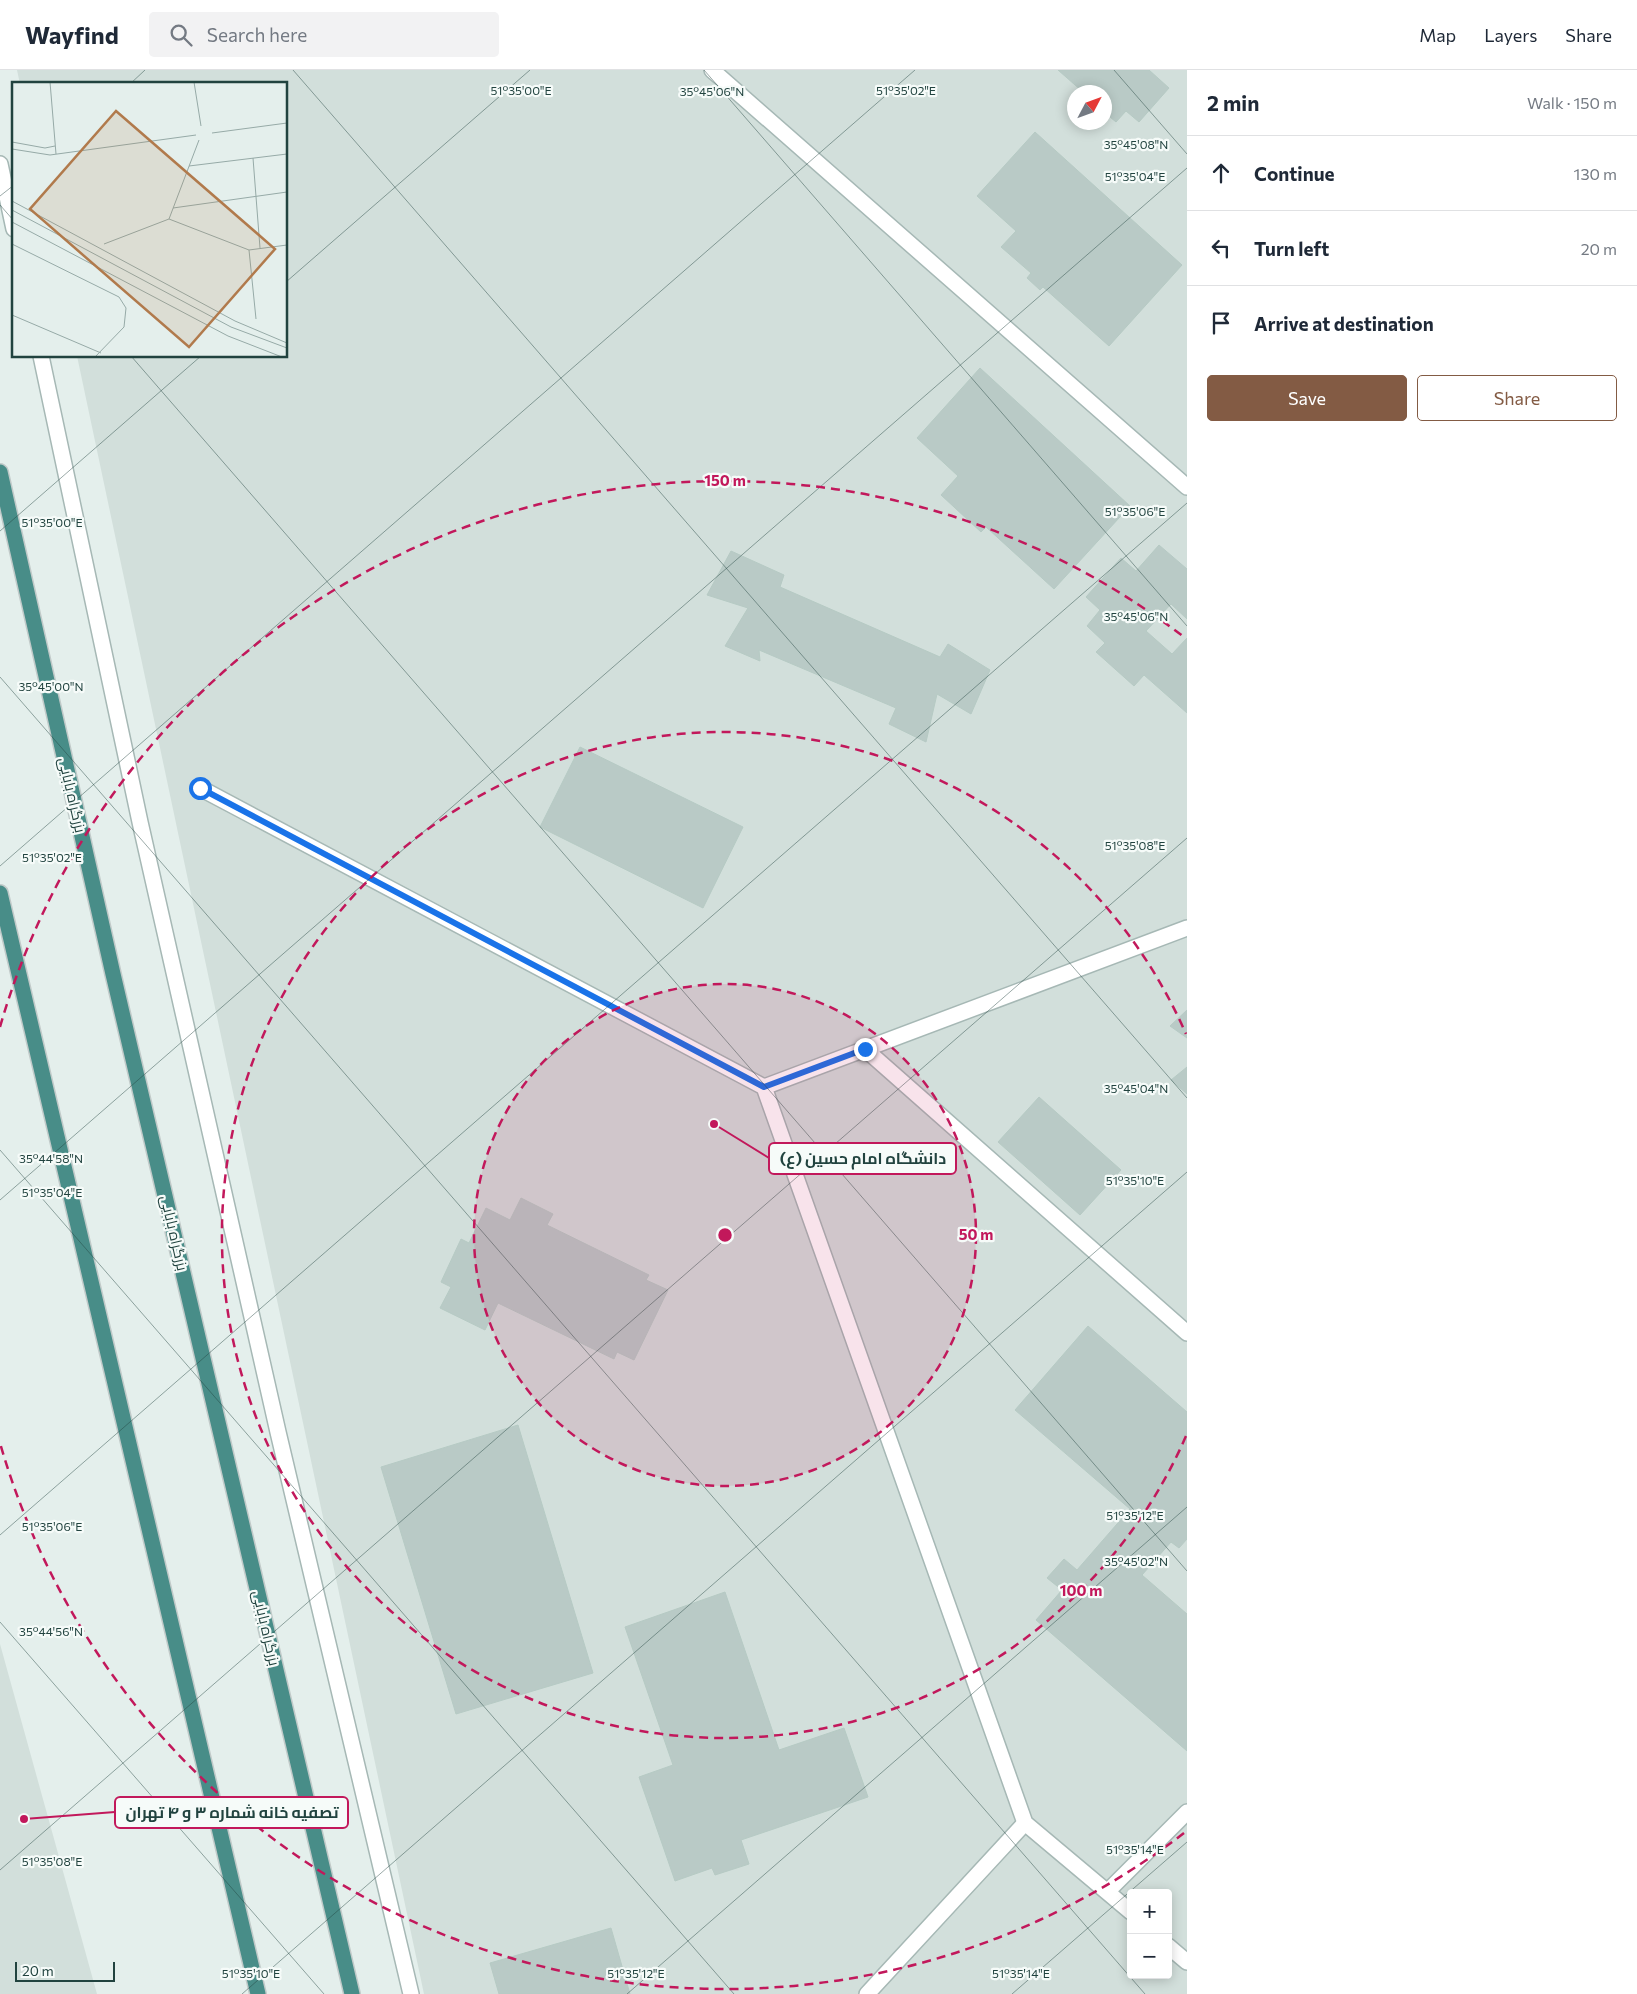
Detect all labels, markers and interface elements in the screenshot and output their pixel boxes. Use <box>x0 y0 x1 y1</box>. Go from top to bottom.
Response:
search box <box>149 12 499 57</box>
text: Wayfind <box>25 20 119 49</box>
icon: search <box>167 21 195 49</box>
text: Search here <box>207 23 307 46</box>
text: Map <box>1419 24 1456 46</box>
text: Layers <box>1484 24 1537 46</box>
text: Share <box>1565 24 1612 46</box>
inset map <box>12 82 288 358</box>
text: 51°35'00"E <box>490 83 552 97</box>
text: 51°35'02"E <box>876 83 936 97</box>
text: 35°45'06"N <box>680 84 744 98</box>
north arrow <box>1067 85 1112 130</box>
text: 2 min <box>1207 90 1259 115</box>
text: Walk · 150 m <box>1527 93 1617 112</box>
text: 35°45'08"N <box>1104 137 1168 151</box>
icon: ahead <box>1207 159 1235 187</box>
text: Continue <box>1254 162 1334 185</box>
text: 130 m <box>1574 164 1617 183</box>
text: 51°35'04"E <box>1105 169 1165 183</box>
icon: left <box>1207 234 1235 262</box>
text: Turn left <box>1254 237 1329 260</box>
text: 20 m <box>1581 239 1617 258</box>
icon: arrive <box>1207 309 1235 337</box>
text: Arrive at destination <box>1254 312 1434 335</box>
button: Save <box>1207 375 1407 421</box>
button: Share <box>1417 375 1617 421</box>
text: 150 m <box>704 471 746 489</box>
text: 51°35'06"E <box>1105 504 1165 518</box>
text: 51°35'00"E <box>21 515 83 529</box>
text: 35°45'06"N <box>1104 609 1168 623</box>
text: 35°45'00"N <box>18 679 84 693</box>
street label: بزرگراه بابایی <box>54 755 90 835</box>
route start <box>189 777 212 800</box>
text: 51°35'08"E <box>1105 838 1165 852</box>
text: 51°35'02"E <box>22 850 82 864</box>
route end <box>854 1038 877 1061</box>
text: 35°45'04"N <box>1104 1081 1168 1095</box>
callout: دانشگاه امام حسین (ع) <box>769 1143 956 1174</box>
text: دانشگاه امام حسین (ع) <box>780 1148 946 1170</box>
text: 35°44'58"N <box>19 1151 83 1165</box>
text: 51°35'10"E <box>1106 1173 1164 1187</box>
text: 51°35'04"E <box>22 1185 82 1199</box>
street label: بزرگراه بابایی <box>156 1193 192 1273</box>
text: 50 m <box>959 1225 993 1243</box>
centre of rings <box>716 1226 734 1244</box>
text: 51°35'12"E <box>1106 1508 1164 1522</box>
text: 51°35'06"E <box>22 1519 82 1533</box>
text: 35°45'02"N <box>1104 1554 1168 1568</box>
text: 100 m <box>1060 1581 1102 1599</box>
street label: بزرگراه بابایی <box>248 1588 284 1668</box>
text: 35°44'56"N <box>19 1624 83 1638</box>
callout: تصفیه خانه شماره ۳ و ۴ تهران <box>115 1797 348 1828</box>
text: تصفیه خانه شماره ۳ و ۴ تهران <box>125 1802 340 1822</box>
text: 51°35'14"E <box>1106 1842 1164 1856</box>
text: 51°35'08"E <box>22 1854 82 1868</box>
map controls <box>1127 1889 1172 1979</box>
button: + <box>1127 1889 1172 1934</box>
button: − <box>1127 1934 1172 1979</box>
scale bar <box>15 1959 115 1982</box>
text: 20 m <box>22 1962 54 1979</box>
text: 51°35'10"E <box>222 1966 280 1980</box>
text: 51°35'12"E <box>607 1966 665 1980</box>
text: 51°35'14"E <box>992 1966 1050 1980</box>

